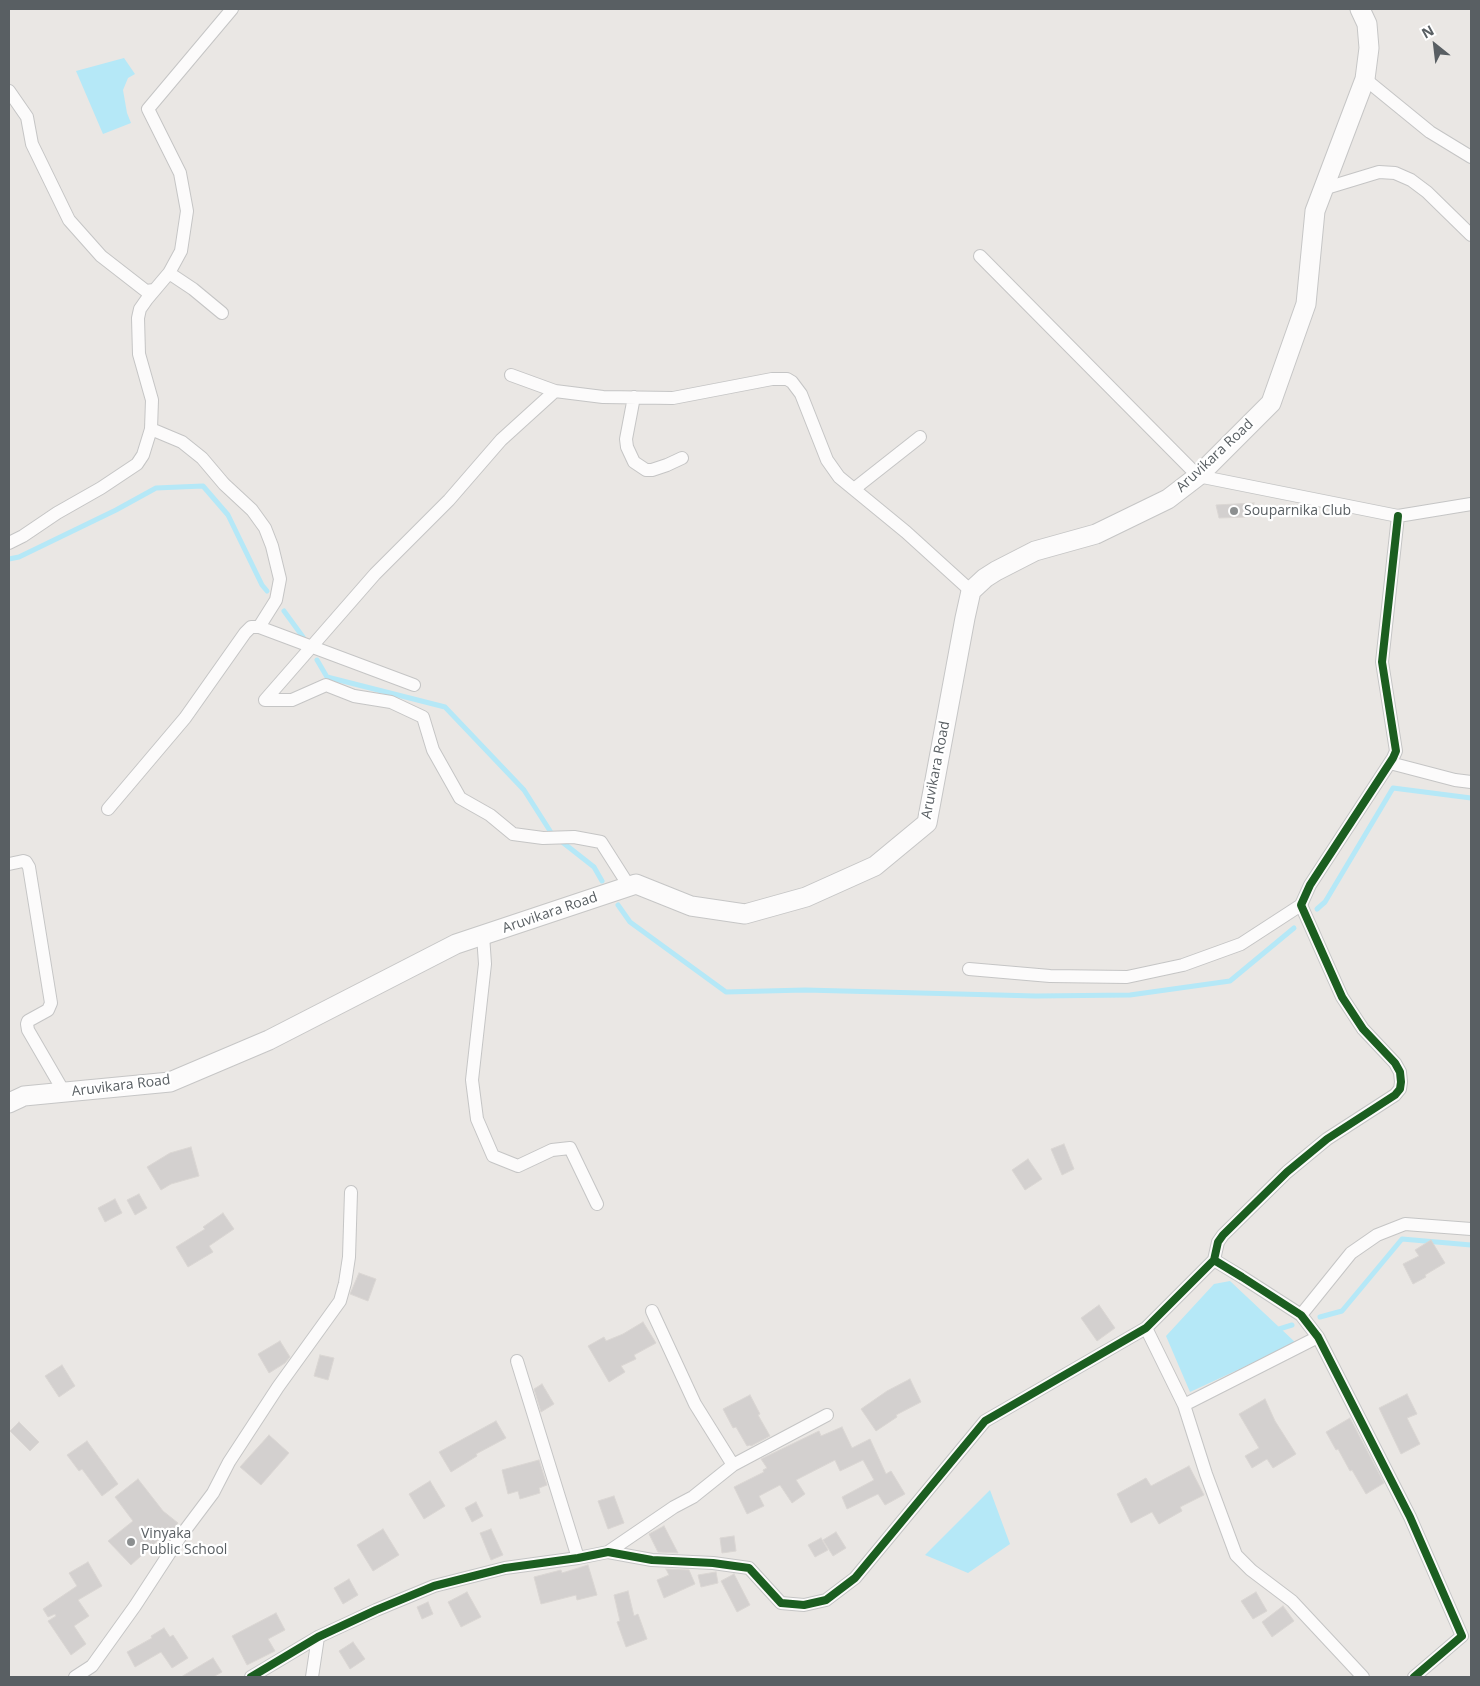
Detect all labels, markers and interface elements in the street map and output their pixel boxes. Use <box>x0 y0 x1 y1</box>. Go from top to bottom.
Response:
north arrow <box>1410 20 1460 70</box>
text: N <box>1418 20 1437 43</box>
street label: Aruvikara Road <box>1173 416 1257 496</box>
place label: Souparnika Club <box>1244 503 1351 519</box>
marker: Souparnika Club <box>1228 505 1240 517</box>
street label: Aruvikara Road <box>918 720 954 820</box>
street label: Aruvikara Road <box>500 889 600 937</box>
street label: Aruvikara Road <box>71 1072 171 1100</box>
place label: Vinyaka Public School <box>141 1526 227 1558</box>
marker: Vinyaka Public School <box>125 1536 137 1548</box>

